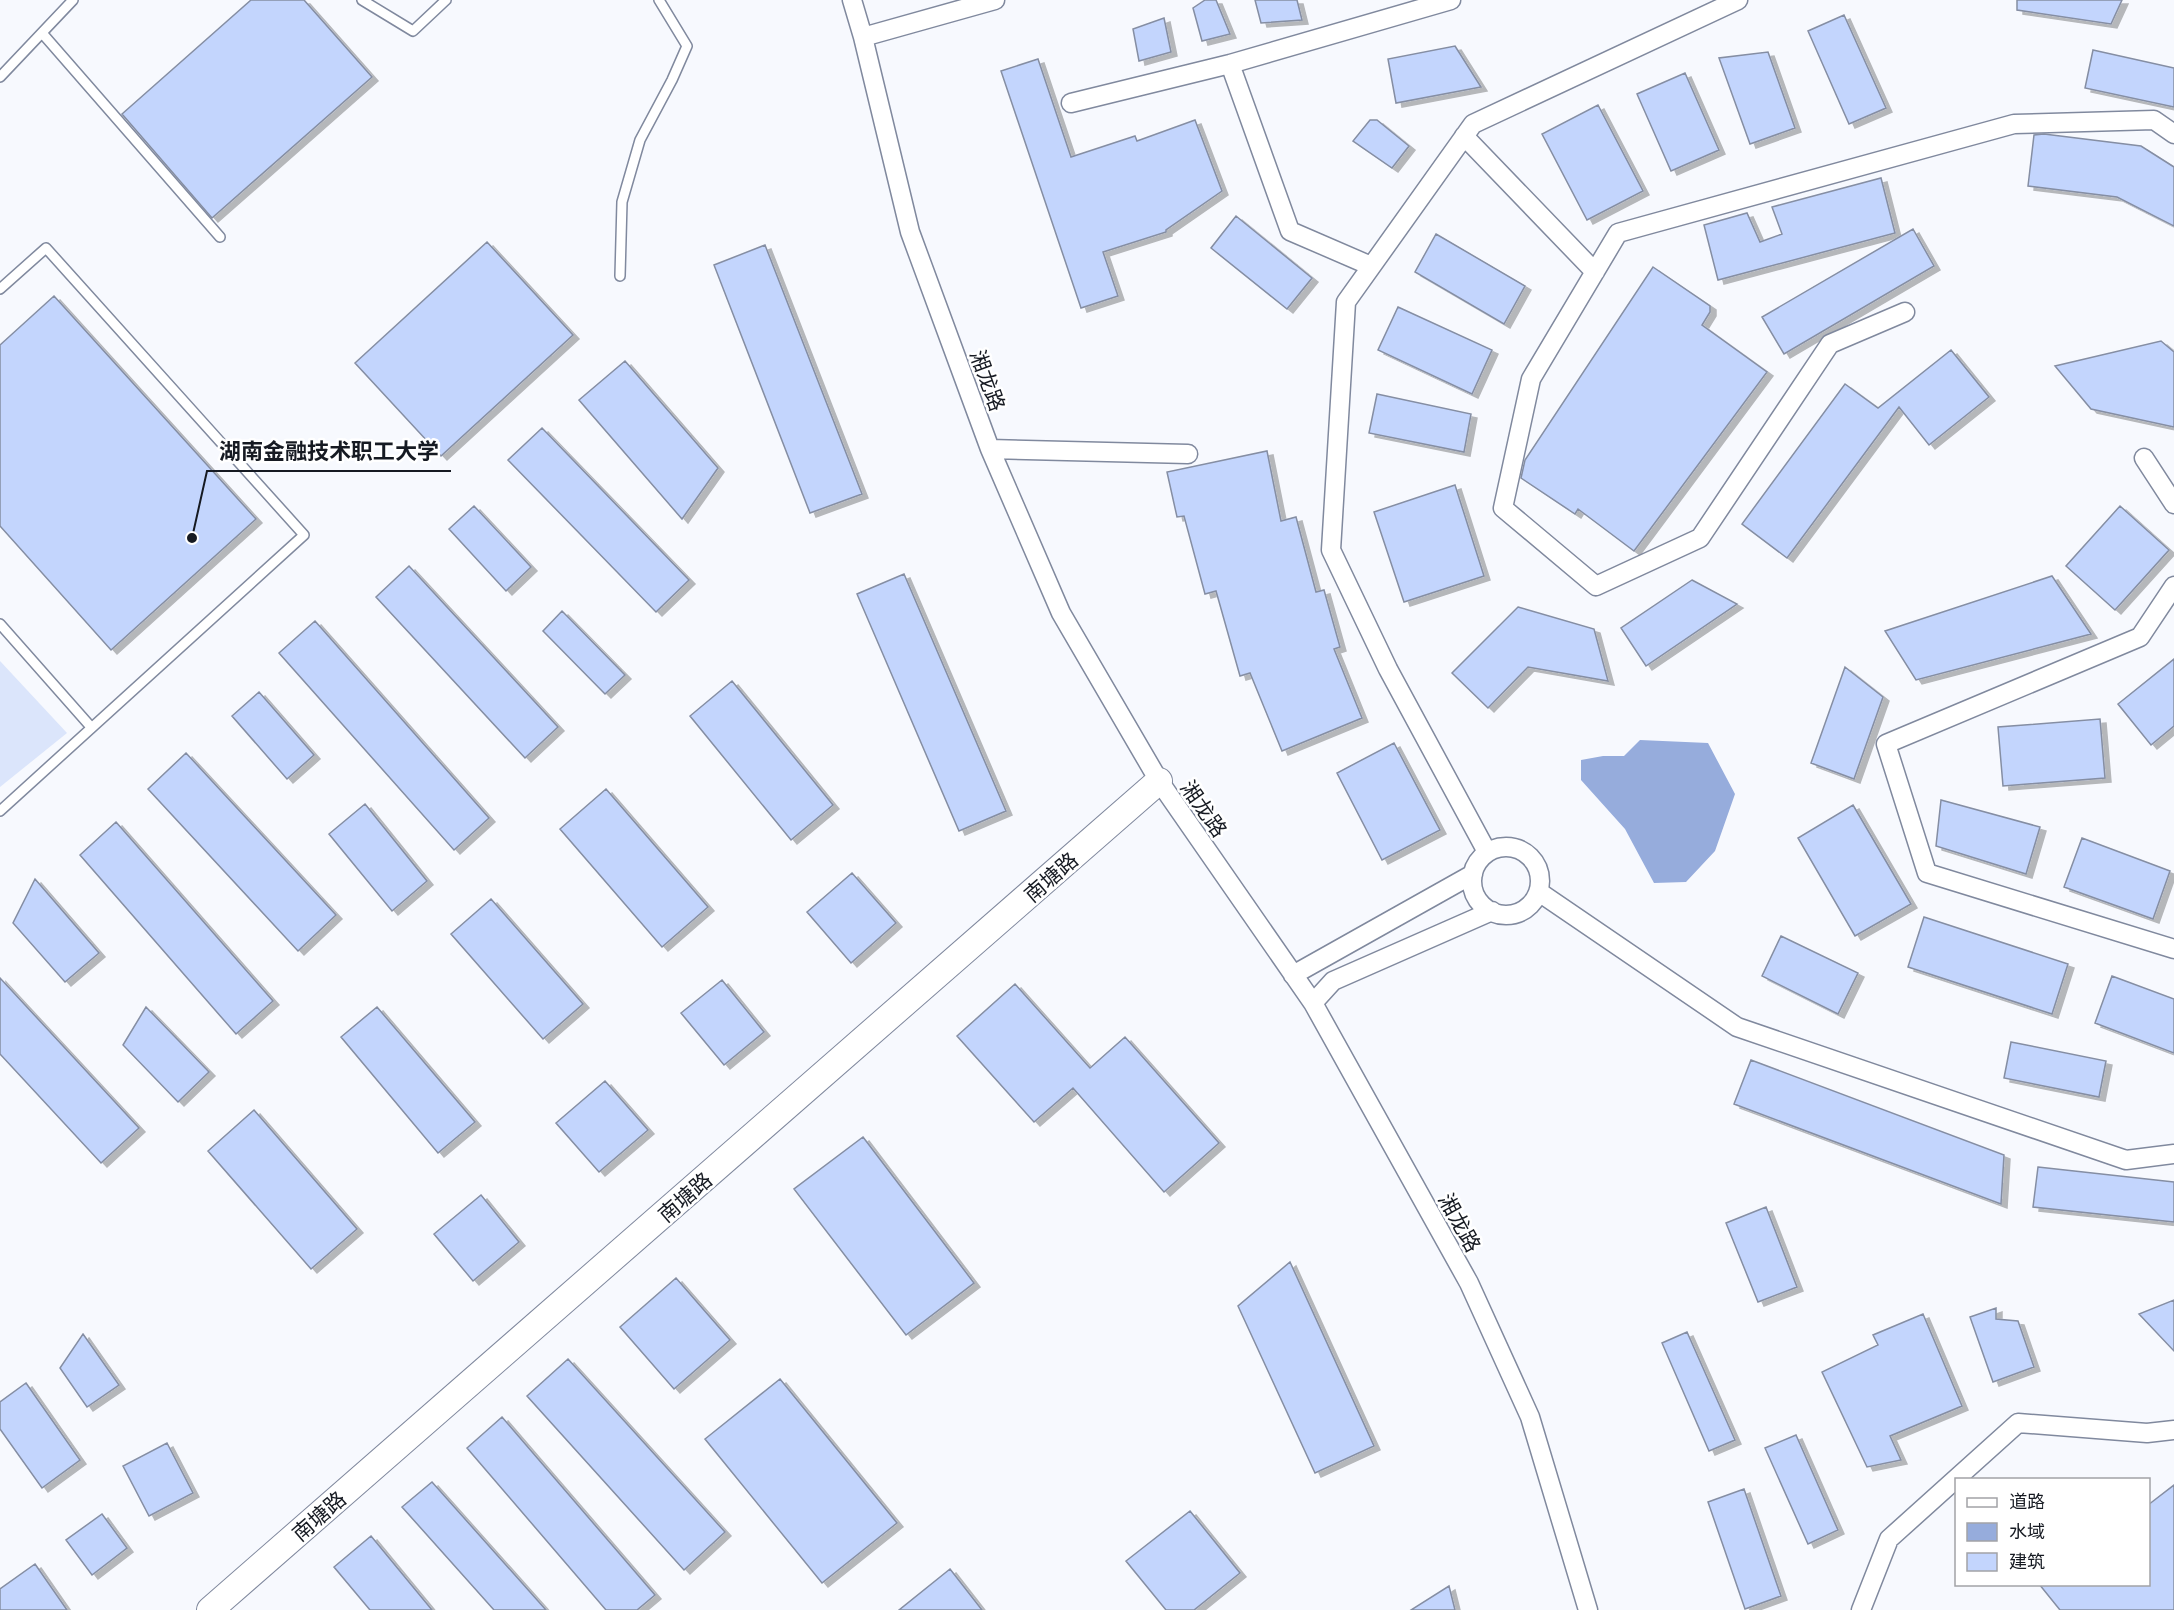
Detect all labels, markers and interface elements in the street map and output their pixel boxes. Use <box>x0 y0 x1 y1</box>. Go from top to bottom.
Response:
street label: 湘龙路 <box>964 345 1014 415</box>
callout: 湖南金融技术职工大学 <box>207 431 451 471</box>
text: 湖南金融技术职工大学 <box>219 433 439 465</box>
street label: 湘龙路 <box>1175 774 1235 842</box>
street label: 南塘路 <box>1016 844 1084 908</box>
street label: 南塘路 <box>650 1164 718 1228</box>
street label: 湘龙路 <box>1433 1187 1489 1257</box>
legend <box>1955 1478 2150 1586</box>
street label: 南塘路 <box>284 1483 352 1547</box>
text: 道路 <box>2009 1487 2045 1513</box>
text: 水域 <box>2009 1517 2045 1543</box>
text: 建筑 <box>2009 1547 2045 1573</box>

